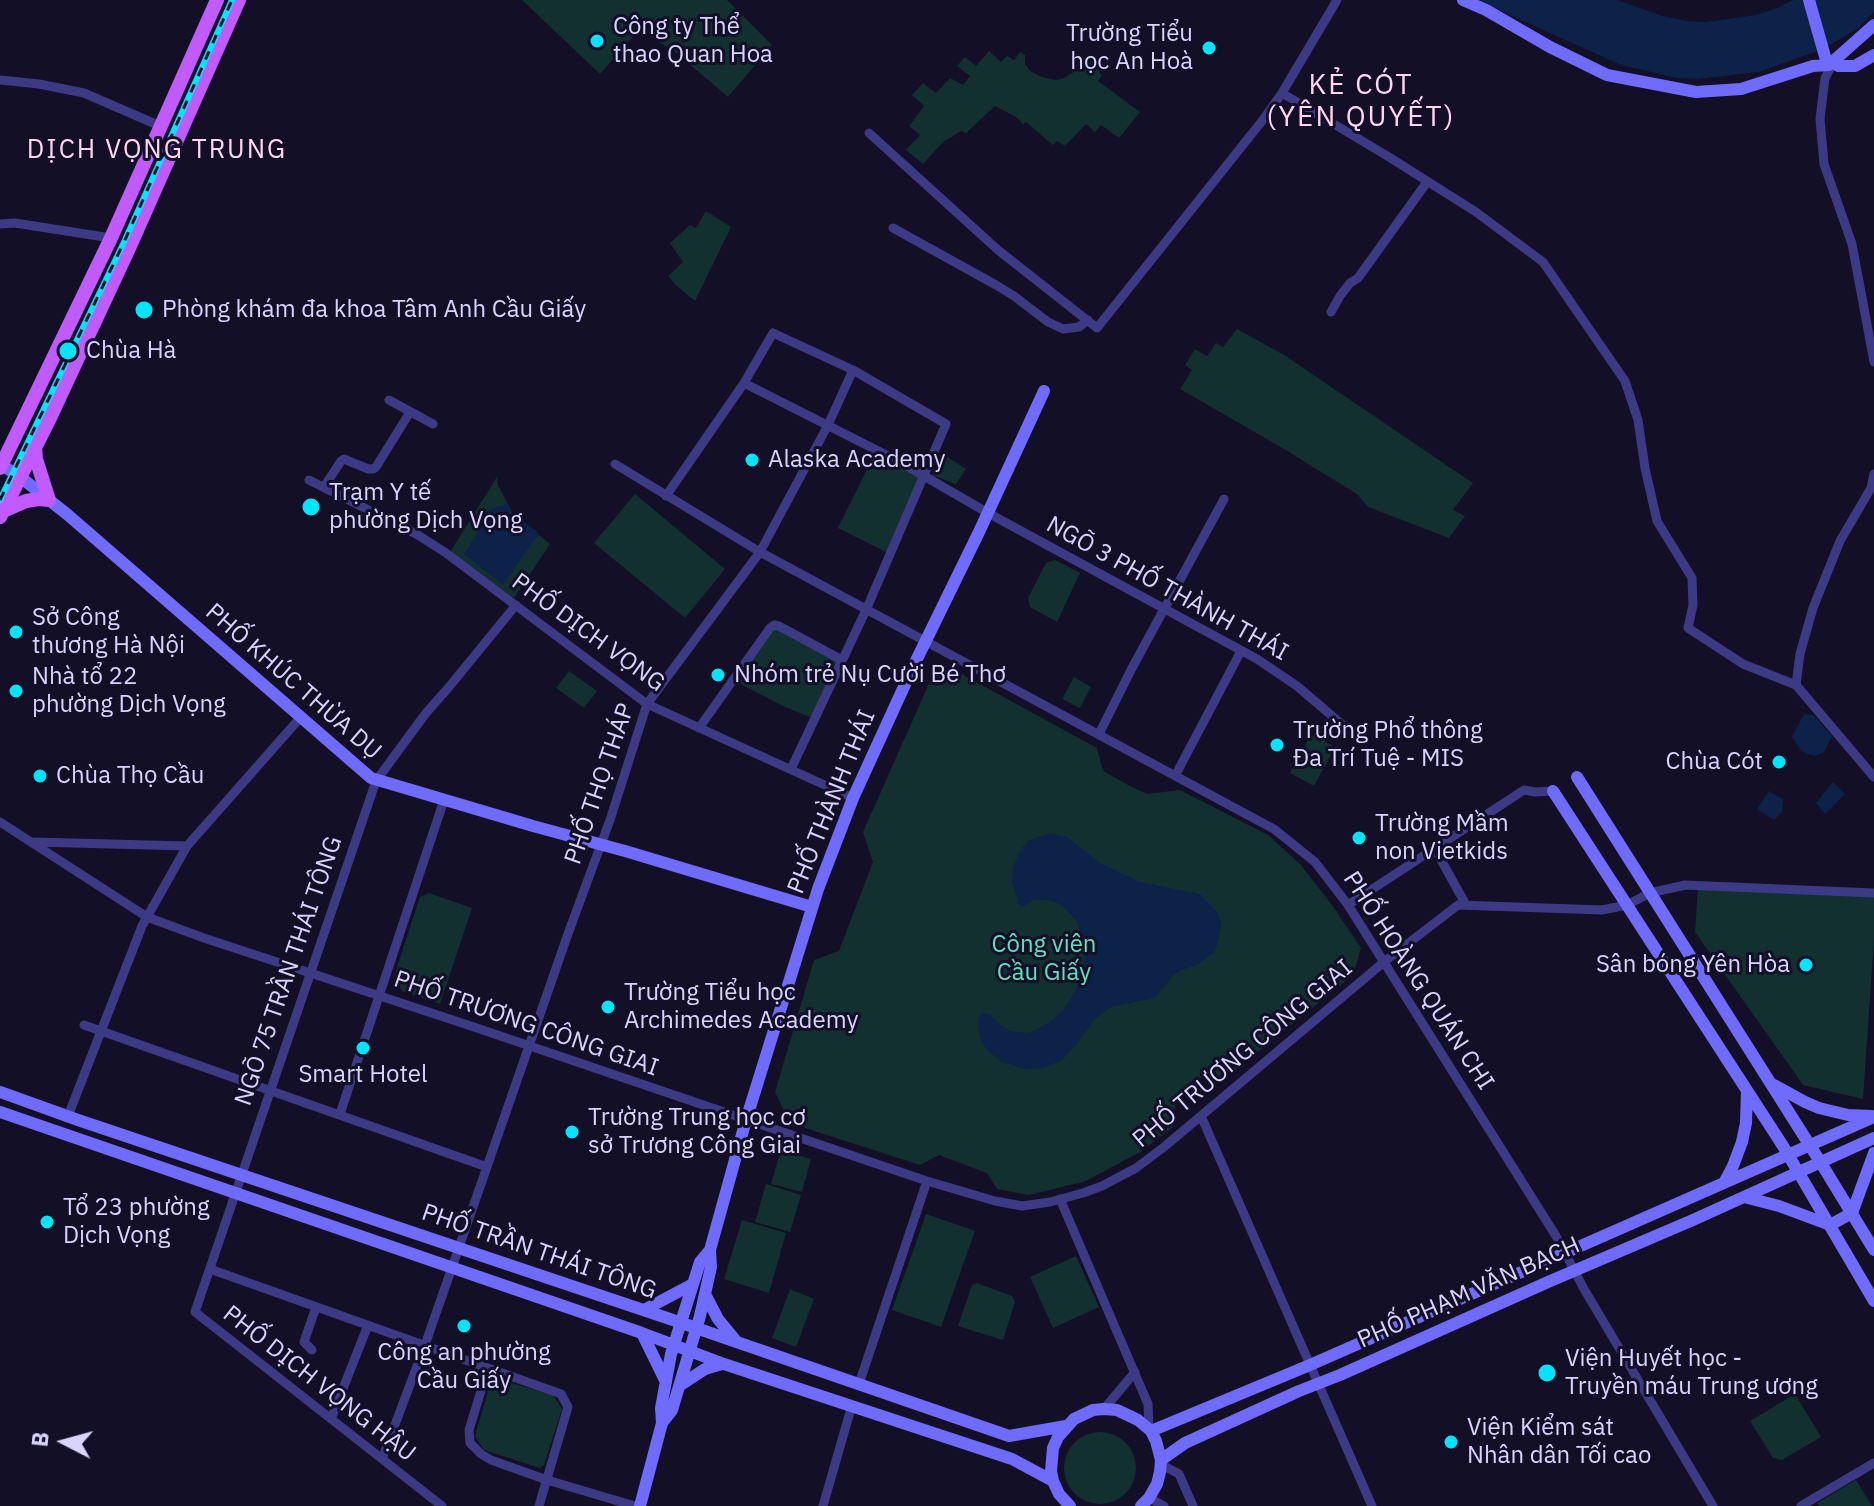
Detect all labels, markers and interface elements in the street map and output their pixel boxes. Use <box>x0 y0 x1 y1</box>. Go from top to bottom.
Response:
place label: Công ty Thể thao Quan Hoa <box>613 13 773 69</box>
place label: Trường Tiểu học An Hoà <box>1066 20 1193 76</box>
marker: Công ty Thể thao Quan Hoa <box>588 32 606 50</box>
marker: Trường Tiểu học An Hoà <box>1200 39 1218 57</box>
district label: KẺ CÓT (YÊN QUYẾT) <box>1267 69 1455 135</box>
district label: DỊCH VỌNG TRUNG <box>27 134 287 166</box>
place label: Phòng khám đa khoa Tâm Anh Cầu Giấy <box>162 296 586 324</box>
marker: Phòng khám đa khoa Tâm Anh Cầu Giấy <box>133 299 155 321</box>
place label: Chùa Hà <box>86 337 176 365</box>
marker: Chùa Hà <box>57 340 79 362</box>
place label: Alaska Academy <box>768 446 946 474</box>
marker: Alaska Academy <box>743 451 761 469</box>
place label: Trạm Y tế phường Dịch Vọng <box>329 479 523 535</box>
marker: Trạm Y tế phường Dịch Vọng <box>300 496 322 518</box>
street label: NGÕ 3 PHỐ THÀNH THÁI <box>1041 510 1293 668</box>
street label: PHỐ DỊCH VỌNG <box>506 568 670 698</box>
street label: PHỐ KHÚC THỪA DỤ <box>199 598 387 766</box>
place label: Sở Công thương Hà Nội <box>32 604 185 660</box>
marker: Sở Công thương Hà Nội <box>7 623 25 641</box>
place label: Nhóm trẻ Nụ Cười Bé Thơ <box>734 661 1006 689</box>
place label: Nhà tổ 22 phường Dịch Vọng <box>32 663 226 719</box>
marker: Nhóm trẻ Nụ Cười Bé Thơ <box>709 666 727 684</box>
marker: Nhà tổ 22 phường Dịch Vọng <box>7 682 25 700</box>
street label: PHỐ THỌ THÁP <box>559 700 641 868</box>
street label: PHỐ THÀNH THÁI <box>782 706 882 898</box>
place label: Trường Phổ thông Đa Trí Tuệ - MIS <box>1293 717 1483 773</box>
marker: Trường Phổ thông Đa Trí Tuệ - MIS <box>1268 736 1286 754</box>
place label: Chùa Cót <box>1666 748 1763 776</box>
marker: Chùa Cót <box>1770 753 1788 771</box>
place label: Chùa Thọ Cầu <box>56 762 204 790</box>
marker: Chùa Thọ Cầu <box>31 767 49 785</box>
place label: Trường Mầm non Vietkids <box>1375 810 1509 866</box>
marker: Trường Mầm non Vietkids <box>1350 829 1368 847</box>
street label: NGÕ 75 TRẦN THÁI TÔNG <box>229 832 349 1110</box>
street label: PHỐ HOÀNG QUÁN CHI <box>1337 866 1499 1096</box>
park label: Công viên Cầu Giấy <box>992 931 1096 987</box>
place label: Sân bóng Yên Hòa <box>1596 951 1790 979</box>
street label: PHỐ TRƯƠNG CÔNG GIAI <box>1127 954 1359 1154</box>
marker: Sân bóng Yên Hòa <box>1797 956 1815 974</box>
street label: PHỐ TRƯƠNG CÔNG GIAI <box>390 965 662 1083</box>
place label: Trường Tiểu học Archimedes Academy <box>624 979 858 1035</box>
marker: Trường Tiểu học Archimedes Academy <box>599 998 617 1016</box>
marker: Smart Hotel <box>354 1039 372 1057</box>
place label: Smart Hotel <box>298 1061 428 1089</box>
place label: Trường Trung học cơ sở Trương Công Giai <box>588 1104 806 1160</box>
marker: Trường Trung học cơ sở Trương Công Giai <box>563 1123 581 1141</box>
place label: Tổ 23 phường Dịch Vọng <box>63 1194 210 1250</box>
street label: PHỐ TRẦN THÁI TÔNG <box>418 1198 660 1306</box>
marker: Tổ 23 phường Dịch Vọng <box>38 1213 56 1231</box>
street label: PHỐ PHẠM VĂN BẠCH <box>1353 1231 1585 1355</box>
street label: PHỐ DỊCH VỌNG HẬU <box>217 1300 421 1468</box>
marker: Công an phường Cầu Giấy <box>455 1317 473 1335</box>
place label: Công an phường Cầu Giấy <box>377 1339 551 1395</box>
place label: Viện Huyết học - Truyền máu Trung ương <box>1565 1345 1818 1401</box>
marker: Viện Huyết học - Truyền máu Trung ương <box>1536 1362 1558 1384</box>
north arrow <box>24 1402 104 1482</box>
place label: Viện Kiểm sát Nhân dân Tối cao <box>1467 1414 1651 1470</box>
text: B <box>24 1431 55 1448</box>
marker: Viện Kiểm sát Nhân dân Tối cao <box>1442 1433 1460 1451</box>

